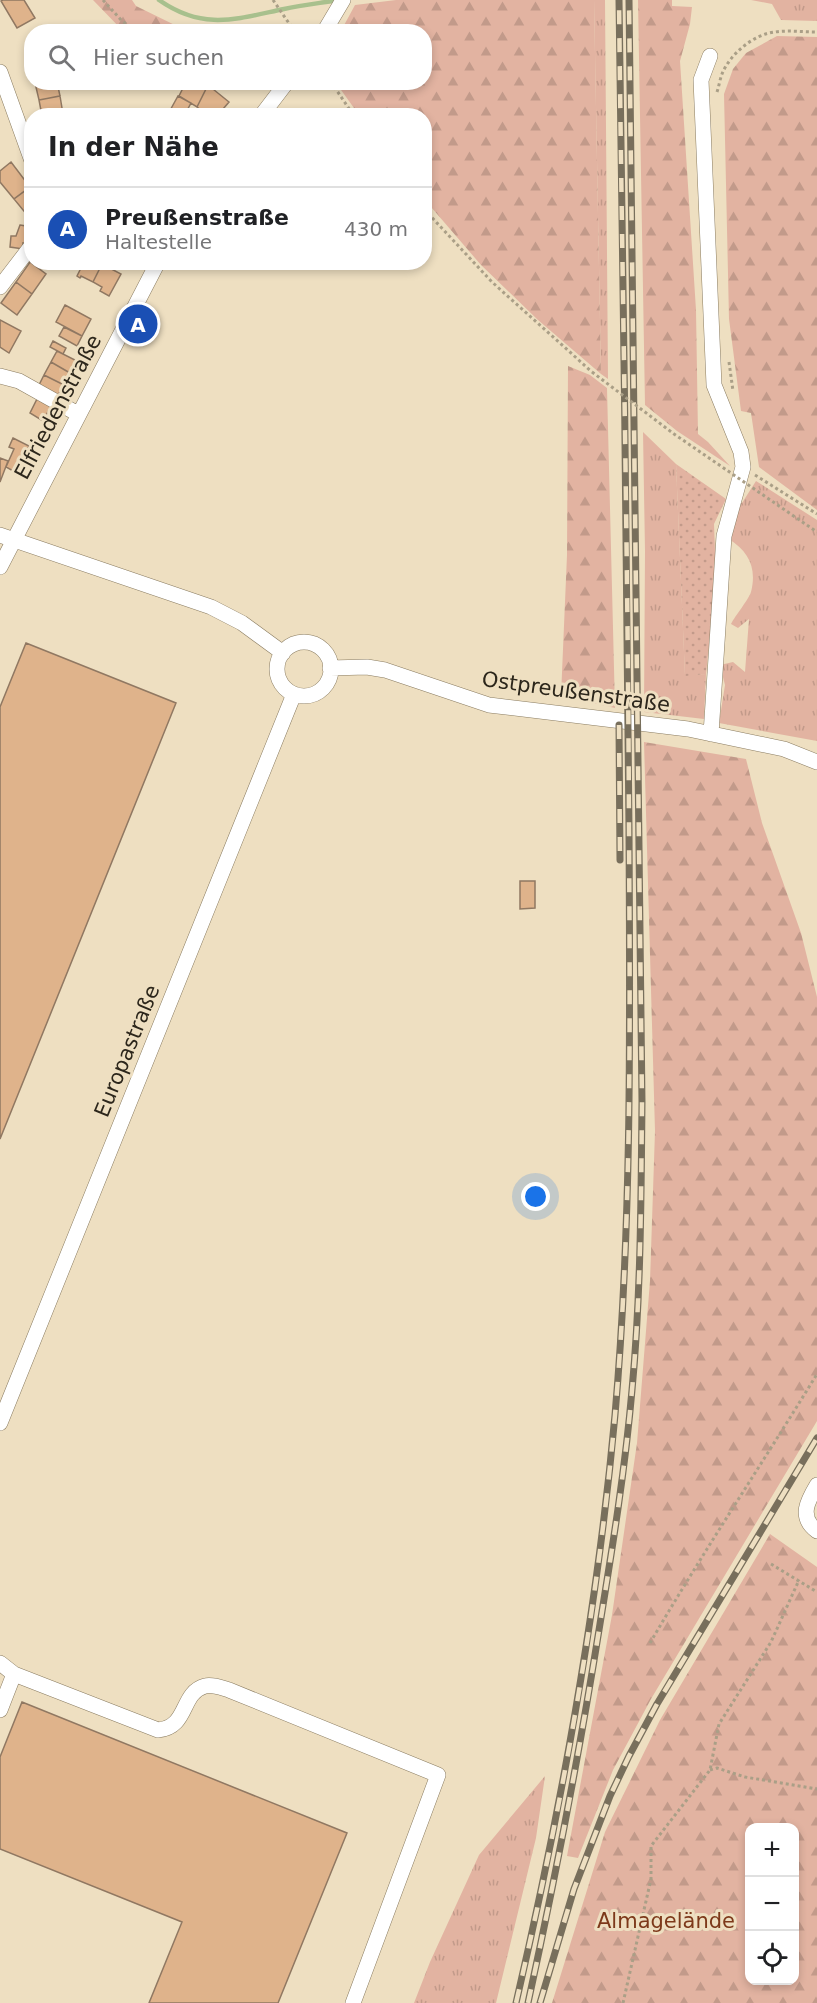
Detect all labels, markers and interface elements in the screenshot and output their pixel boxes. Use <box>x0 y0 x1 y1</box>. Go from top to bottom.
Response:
search box <box>24 24 432 90</box>
icon: search <box>45 41 78 74</box>
text: Hier suchen <box>93 45 224 70</box>
text: In der Nähe <box>48 132 219 162</box>
text: Preußenstraße <box>105 205 289 230</box>
text: A <box>60 217 75 241</box>
text: 430 m <box>344 217 408 241</box>
text: Haltestelle <box>105 230 212 254</box>
pin: A <box>118 302 158 346</box>
street label: Elfriedenstraße <box>10 331 106 483</box>
street label: Ostpreußenstraße <box>480 667 672 717</box>
street label: Europastraße <box>90 981 164 1121</box>
your location <box>521 1182 550 1211</box>
map controls <box>745 1823 799 1985</box>
button: + <box>745 1823 799 1877</box>
button: − <box>745 1877 799 1931</box>
park label: Almagelände <box>597 1909 735 1933</box>
button: locate <box>745 1931 799 1985</box>

